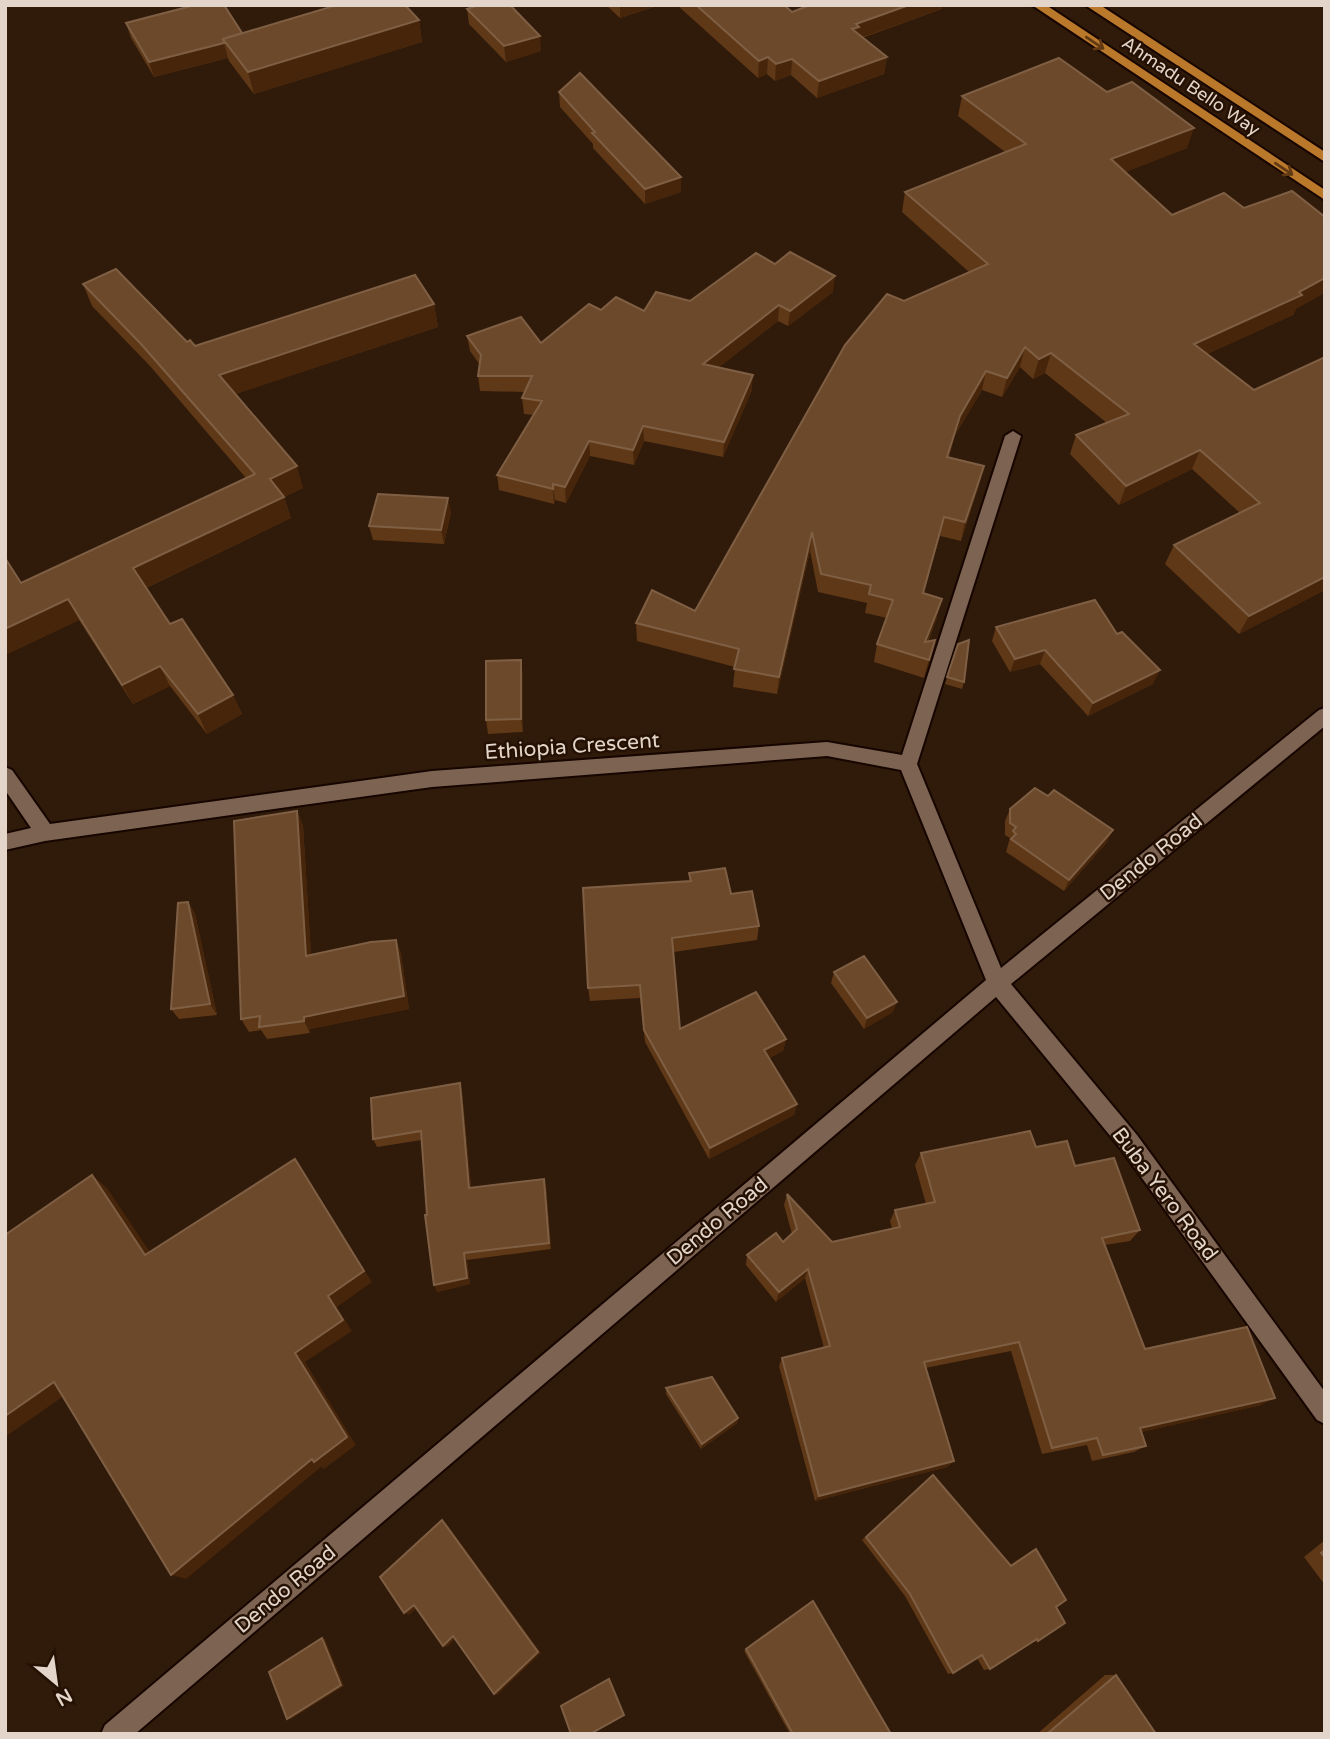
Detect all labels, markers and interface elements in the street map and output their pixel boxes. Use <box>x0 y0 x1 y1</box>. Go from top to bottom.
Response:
street label: Ahmadu Bello Way <box>1118 32 1265 141</box>
one-way arrow <box>1084 36 1104 50</box>
one-way arrow <box>1274 162 1293 176</box>
street label: Ethiopia Crescent <box>484 728 660 765</box>
street label: Dendo Road <box>1095 809 1207 906</box>
street label: Buba Yero Road <box>1106 1123 1223 1266</box>
street label: Dendo Road <box>662 1172 773 1271</box>
street label: Dendo Road <box>230 1540 341 1639</box>
north arrow <box>21 1648 91 1718</box>
text: N <box>52 1684 76 1710</box>

